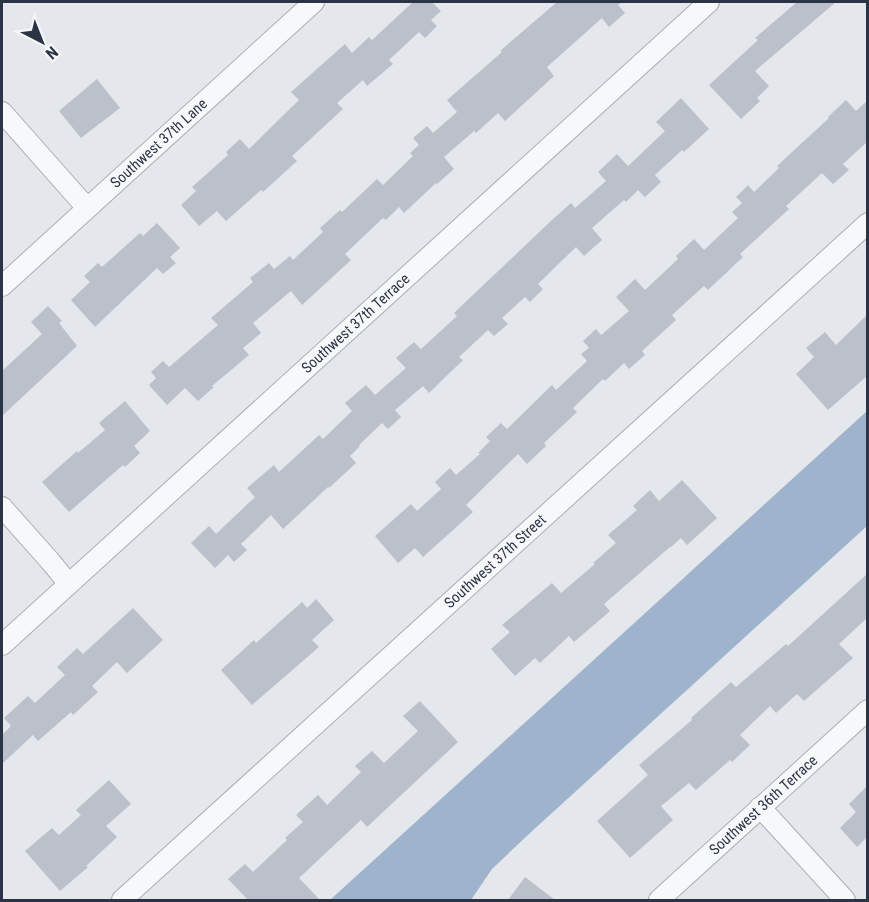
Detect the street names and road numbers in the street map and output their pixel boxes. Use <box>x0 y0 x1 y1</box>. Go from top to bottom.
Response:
street label: Southwest 37th Lane <box>107 95 211 192</box>
street label: Southwest 37th Terrace <box>298 270 413 377</box>
street label: Southwest 37th Street <box>441 511 550 612</box>
street label: Southwest 36th Terrace <box>706 752 821 859</box>

